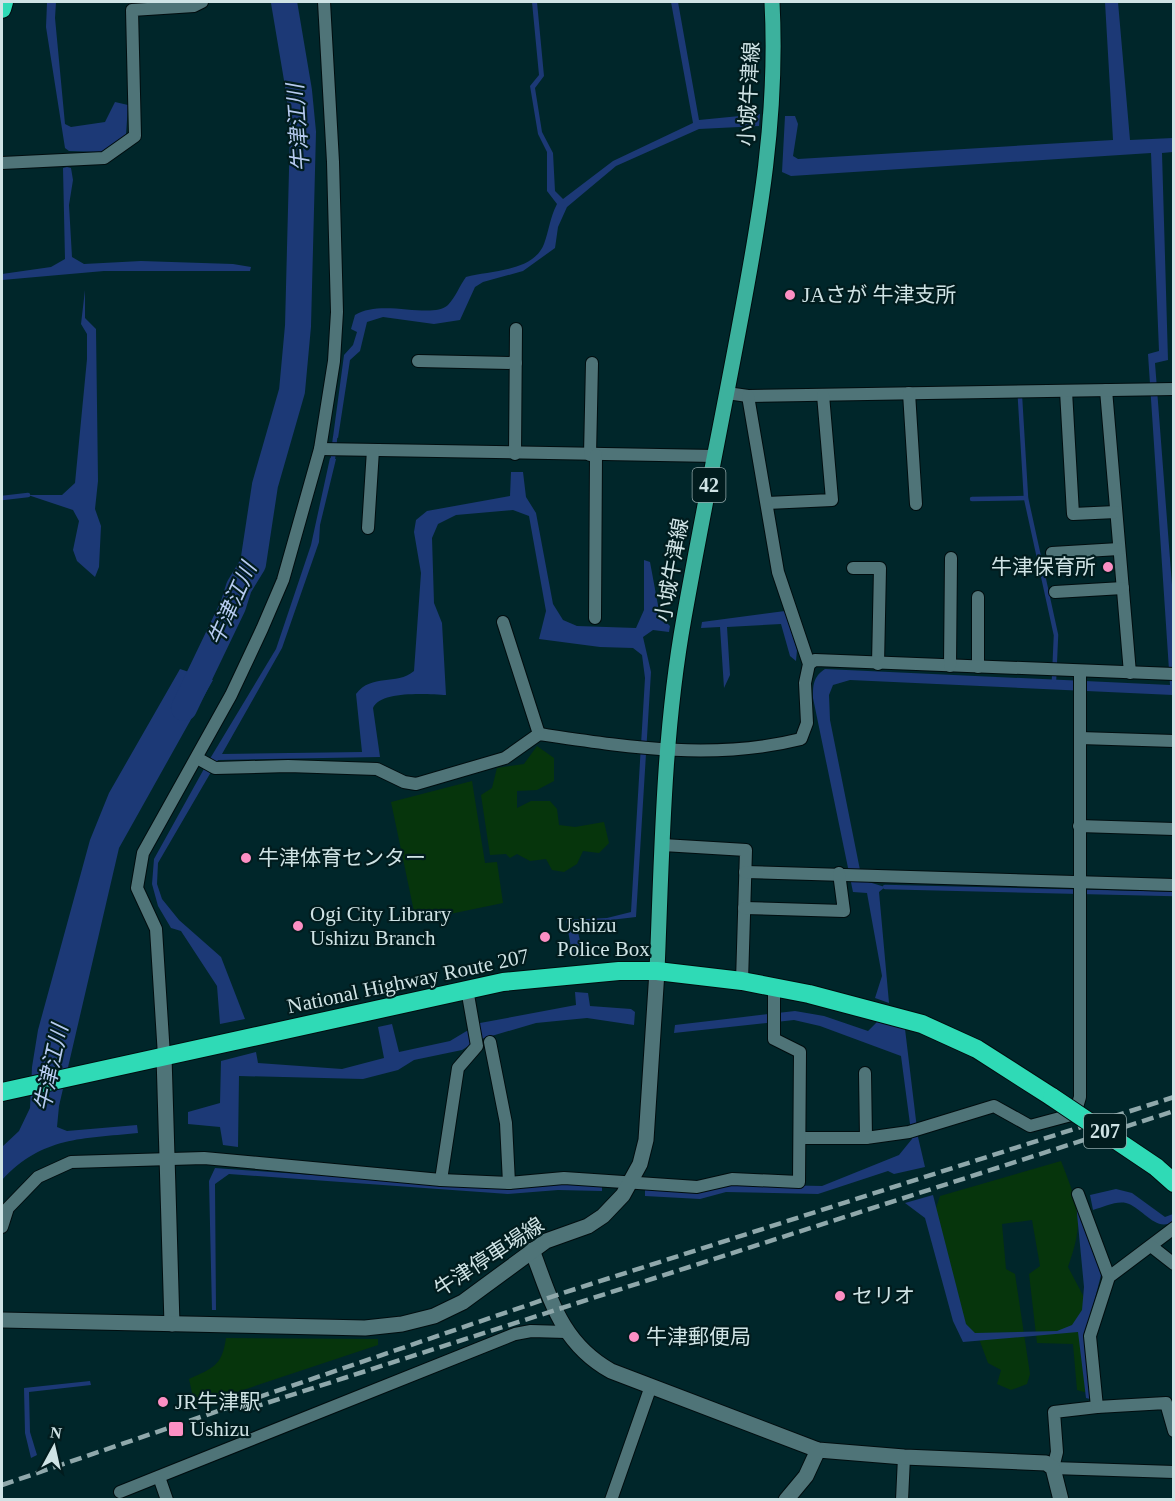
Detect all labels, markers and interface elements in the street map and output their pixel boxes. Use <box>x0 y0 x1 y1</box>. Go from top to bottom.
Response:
street label: 小城牛津線 <box>734 41 764 147</box>
water label: 牛津江川 <box>282 81 314 173</box>
place label: JAさが 牛津支所 <box>802 283 957 307</box>
marker: JAさが 牛津支所 <box>783 288 797 302</box>
road number: 42 <box>692 468 726 502</box>
street label: 小城牛津線 <box>651 516 693 624</box>
place label: 牛津保育所 <box>991 555 1096 579</box>
water label: 牛津江川 <box>203 557 262 649</box>
marker: 牛津保育所 <box>1101 560 1115 574</box>
place label: 牛津体育センター <box>258 846 426 870</box>
marker: 牛津体育センター <box>239 851 253 865</box>
place label: Ogi City Library Ushizu Branch <box>310 902 452 950</box>
place label: Ushizu Police Box <box>557 913 650 961</box>
marker: Ogi City Library Ushizu Branch <box>291 919 305 933</box>
marker: Ushizu Police Box <box>538 930 552 944</box>
street label: National Highway Route 207 <box>285 944 531 1018</box>
water label: 牛津江川 <box>30 1020 73 1114</box>
road number: 207 <box>1084 1114 1126 1148</box>
street label: 牛津停車場線 <box>430 1213 548 1301</box>
place label: セリオ <box>852 1284 915 1308</box>
marker: セリオ <box>833 1289 847 1303</box>
place label: 牛津郵便局 <box>646 1325 751 1349</box>
marker: 牛津郵便局 <box>627 1330 641 1344</box>
place label: JR牛津駅 <box>175 1390 260 1414</box>
marker: JR牛津駅 <box>156 1395 170 1409</box>
north arrow <box>24 1417 84 1477</box>
place label: Ushizu <box>190 1417 250 1441</box>
marker: Ushizu <box>167 1420 185 1438</box>
text: N <box>49 1423 63 1442</box>

